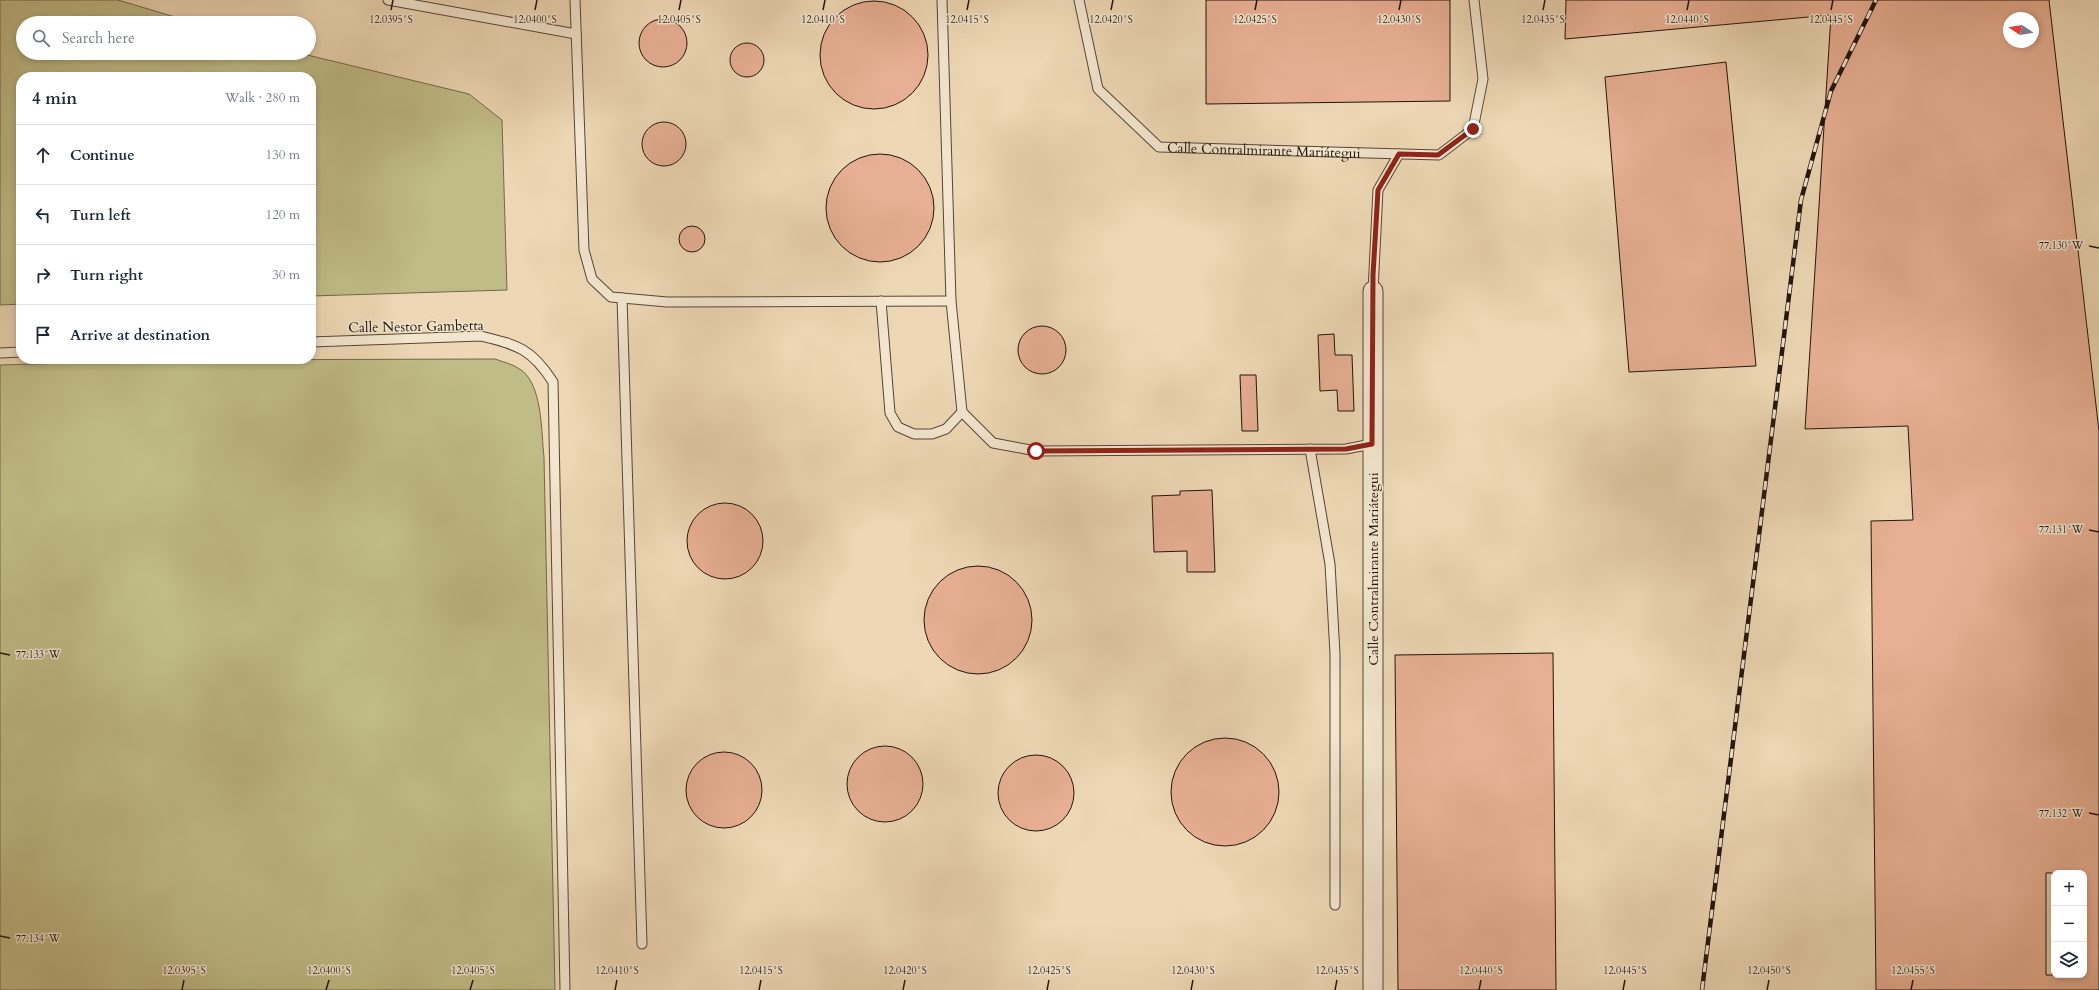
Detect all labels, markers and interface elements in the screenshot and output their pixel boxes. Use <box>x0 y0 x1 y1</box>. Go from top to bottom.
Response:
north arrow <box>2003 12 2039 48</box>
text: 12.0395°S <box>369 13 413 27</box>
text: 12.0400°S <box>513 13 557 27</box>
text: 12.0405°S <box>657 13 701 27</box>
text: 12.0410°S <box>801 13 845 27</box>
text: 12.0415°S <box>945 13 989 27</box>
text: 12.0420°S <box>1089 13 1133 27</box>
text: 12.0425°S <box>1233 13 1277 27</box>
text: 12.0430°S <box>1377 13 1421 27</box>
text: 12.0435°S <box>1521 13 1565 27</box>
text: 12.0440°S <box>1665 13 1709 27</box>
text: 12.0445°S <box>1809 13 1853 27</box>
search box <box>16 16 316 60</box>
icon: search <box>30 27 52 49</box>
text: Search here <box>62 28 135 48</box>
text: 4 min <box>32 87 77 110</box>
text: Walk · 280 m <box>225 89 300 107</box>
route end <box>1464 120 1482 138</box>
street label: Calle Contralmirante Mariátegui <box>1167 138 1361 163</box>
icon: ahead <box>32 144 54 166</box>
text: Continue <box>70 145 135 165</box>
text: 130 m <box>266 146 300 164</box>
icon: left <box>32 204 54 226</box>
text: Turn left <box>70 205 131 225</box>
text: 120 m <box>266 206 300 224</box>
text: 77.130°W <box>2039 239 2084 253</box>
icon: right <box>32 264 54 286</box>
text: Turn right <box>70 265 143 285</box>
text: 30 m <box>272 266 300 284</box>
street label: Calle Nestor Gambetta <box>348 316 484 337</box>
icon: arrive <box>32 324 54 346</box>
text: Arrive at destination <box>70 325 210 345</box>
route start <box>1027 442 1045 460</box>
street label: Calle Contralmirante Mariátegui <box>1364 472 1383 666</box>
text: 77.131°W <box>2039 523 2084 537</box>
text: 77.133°W <box>16 648 61 662</box>
text: 77.132°W <box>2039 807 2084 821</box>
map controls <box>2051 870 2087 978</box>
button: + <box>2051 870 2087 906</box>
button: − <box>2051 906 2087 942</box>
text: 77.134°W <box>16 932 61 946</box>
button: layers <box>2051 942 2087 978</box>
text: 12.0395°S <box>162 964 206 978</box>
text: 12.0400°S <box>307 964 351 978</box>
text: 12.0405°S <box>451 964 495 978</box>
text: 12.0410°S <box>595 964 639 978</box>
text: 12.0415°S <box>739 964 783 978</box>
text: 12.0420°S <box>883 964 927 978</box>
text: 12.0425°S <box>1027 964 1071 978</box>
text: 12.0430°S <box>1171 964 1215 978</box>
text: 12.0435°S <box>1315 964 1359 978</box>
text: 12.0440°S <box>1459 964 1503 978</box>
text: 12.0445°S <box>1603 964 1647 978</box>
text: 12.0450°S <box>1747 964 1791 978</box>
text: 12.0455°S <box>1891 964 1935 978</box>

